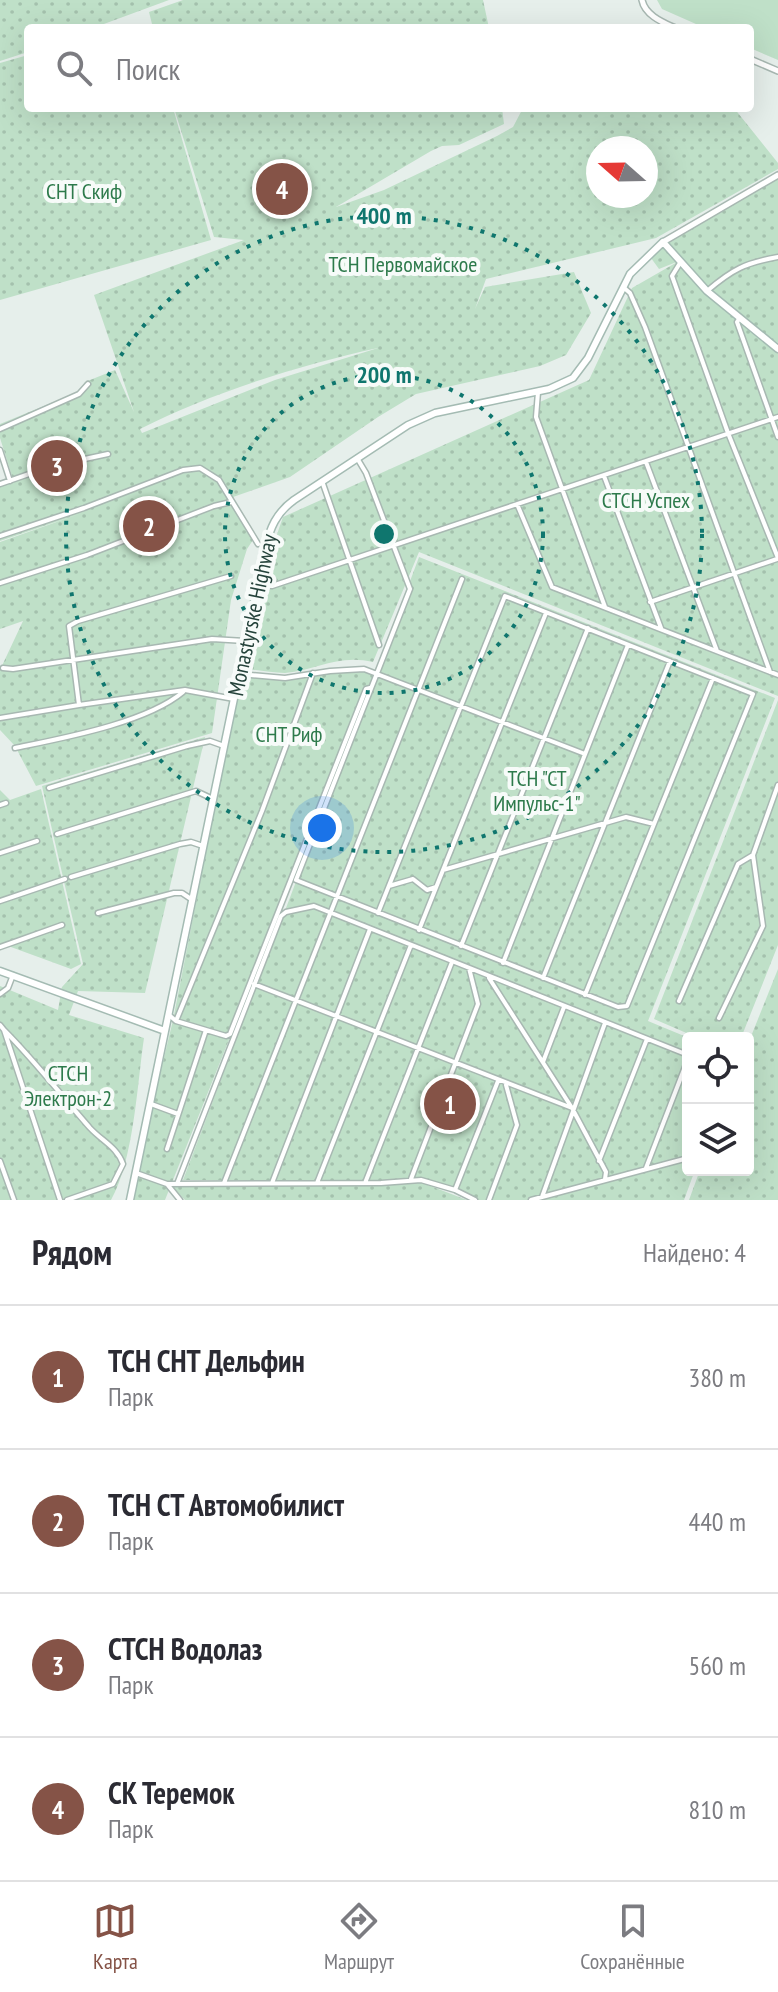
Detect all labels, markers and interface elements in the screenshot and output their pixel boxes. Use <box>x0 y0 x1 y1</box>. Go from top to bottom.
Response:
search box <box>24 24 754 112</box>
icon: search <box>52 46 96 90</box>
text: Поиск <box>116 49 180 88</box>
north arrow <box>586 136 658 208</box>
pin: 4 <box>256 159 308 219</box>
park label: СНТ Скиф <box>46 177 122 205</box>
text: 400 m <box>356 200 412 231</box>
park label: ТСН Первомайское <box>329 250 477 278</box>
text: 200 m <box>356 359 412 390</box>
pin: 3 <box>31 436 83 496</box>
park label: СТСН Успех <box>602 486 690 514</box>
pin: 2 <box>123 496 175 556</box>
centre of rings <box>370 520 398 548</box>
street label: Monastyrske Highway <box>221 531 283 699</box>
park label: СНТ Риф <box>256 720 322 748</box>
park label: ТСН "СТ Импульс-1" <box>493 764 581 817</box>
your location <box>302 808 342 848</box>
map controls <box>682 1032 754 1176</box>
button: locate <box>682 1032 754 1104</box>
park label: СТСН Электрон-2 <box>24 1059 112 1112</box>
pin: 1 <box>424 1074 476 1134</box>
button: layers <box>682 1104 754 1176</box>
text: Рядом <box>32 1230 112 1274</box>
text: Найдено: 4 <box>643 1236 746 1269</box>
text: ТСН СНТ Дельфин <box>108 1341 305 1380</box>
text: 1 <box>52 1361 64 1394</box>
text: 380 m <box>688 1361 746 1394</box>
text: Парк <box>108 1380 153 1413</box>
text: ТСН СТ Автомобилист <box>108 1485 344 1524</box>
text: 2 <box>52 1505 64 1538</box>
text: 440 m <box>688 1505 746 1538</box>
text: Парк <box>108 1524 153 1557</box>
text: СТСН Водолаз <box>108 1629 262 1668</box>
text: 3 <box>52 1649 64 1682</box>
text: 560 m <box>688 1649 746 1682</box>
text: Парк <box>108 1668 153 1701</box>
text: СК Теремок <box>108 1773 235 1812</box>
text: 4 <box>52 1793 64 1826</box>
text: 810 m <box>688 1793 746 1826</box>
text: Парк <box>108 1812 153 1845</box>
tab: Карта <box>93 1899 138 1975</box>
tab: Маршрут <box>324 1899 394 1975</box>
tab: Сохранённые <box>580 1899 685 1975</box>

